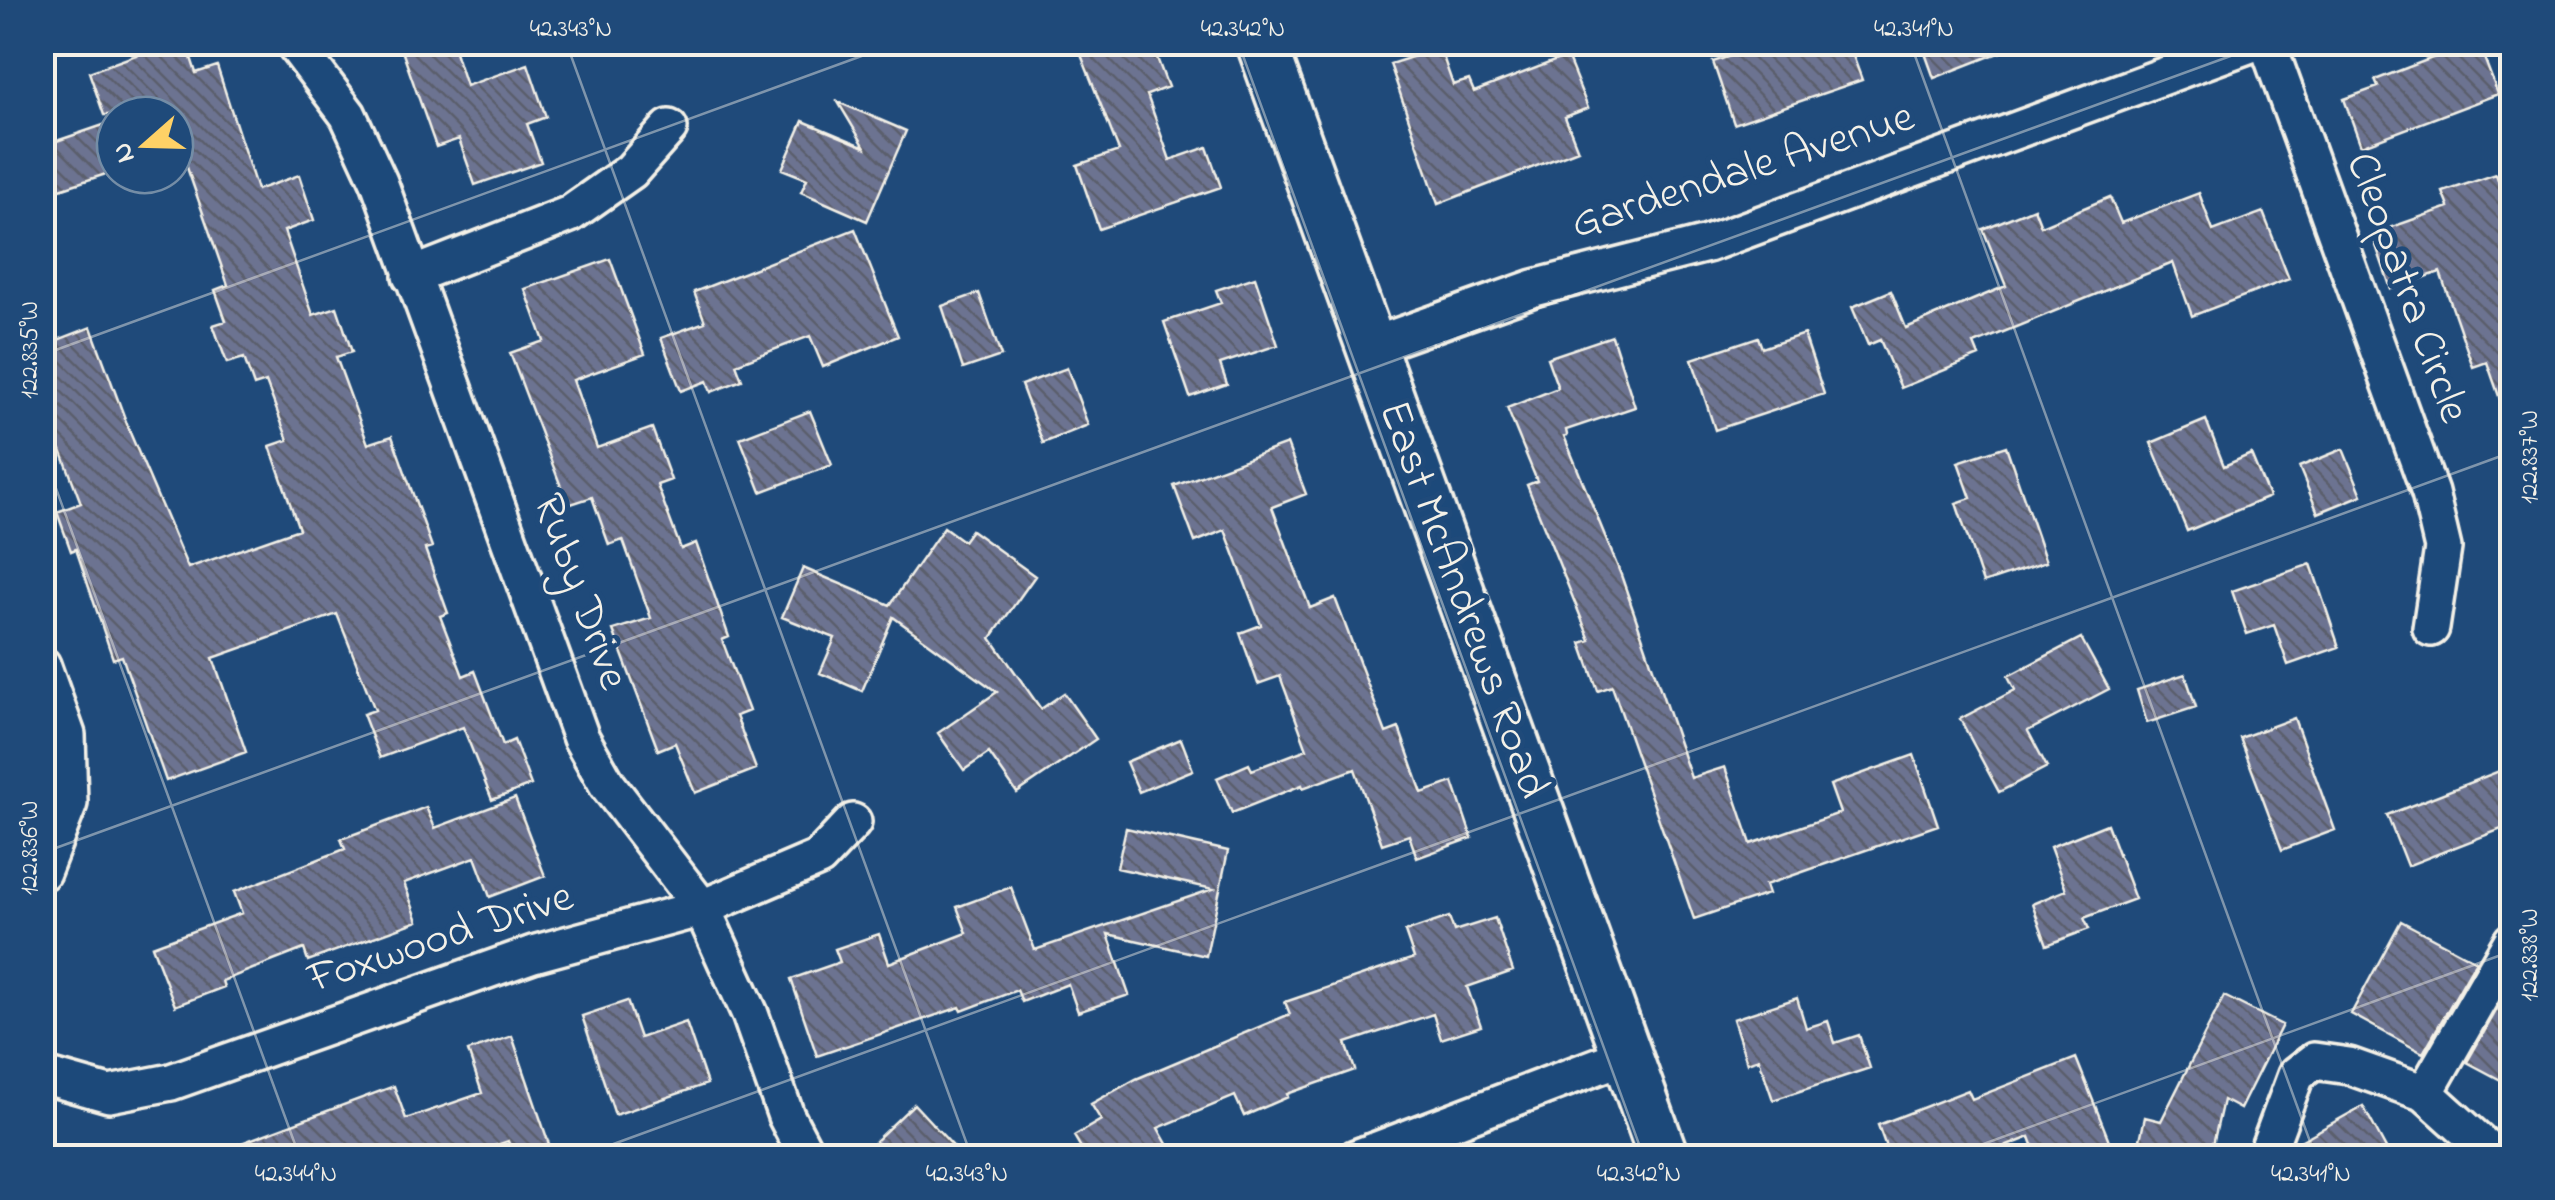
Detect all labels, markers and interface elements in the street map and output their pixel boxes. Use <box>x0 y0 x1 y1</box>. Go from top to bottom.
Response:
text: 42.343°N <box>530 12 612 48</box>
text: 42.342°N <box>1201 12 1285 48</box>
text: 42.341°N <box>1874 12 1954 48</box>
street label: Gardendale Avenue <box>1563 85 1924 259</box>
north arrow <box>95 95 195 195</box>
text: N <box>102 136 147 168</box>
street label: Cleopatra Circle <box>2326 143 2486 433</box>
text: 122.835°W <box>13 301 49 399</box>
street label: East McAndrews Road <box>1359 392 1565 808</box>
text: 122.837°W <box>2513 410 2549 504</box>
street label: Ruby Drive <box>513 485 645 700</box>
text: 122.836°W <box>13 801 49 895</box>
street label: Foxwood Drive <box>299 865 583 1013</box>
text: 122.838°W <box>2513 908 2549 1002</box>
text: 42.344°N <box>255 1157 337 1193</box>
text: 42.343°N <box>926 1157 1008 1193</box>
text: 42.342°N <box>1597 1157 1681 1193</box>
text: 42.341°N <box>2271 1157 2351 1193</box>

